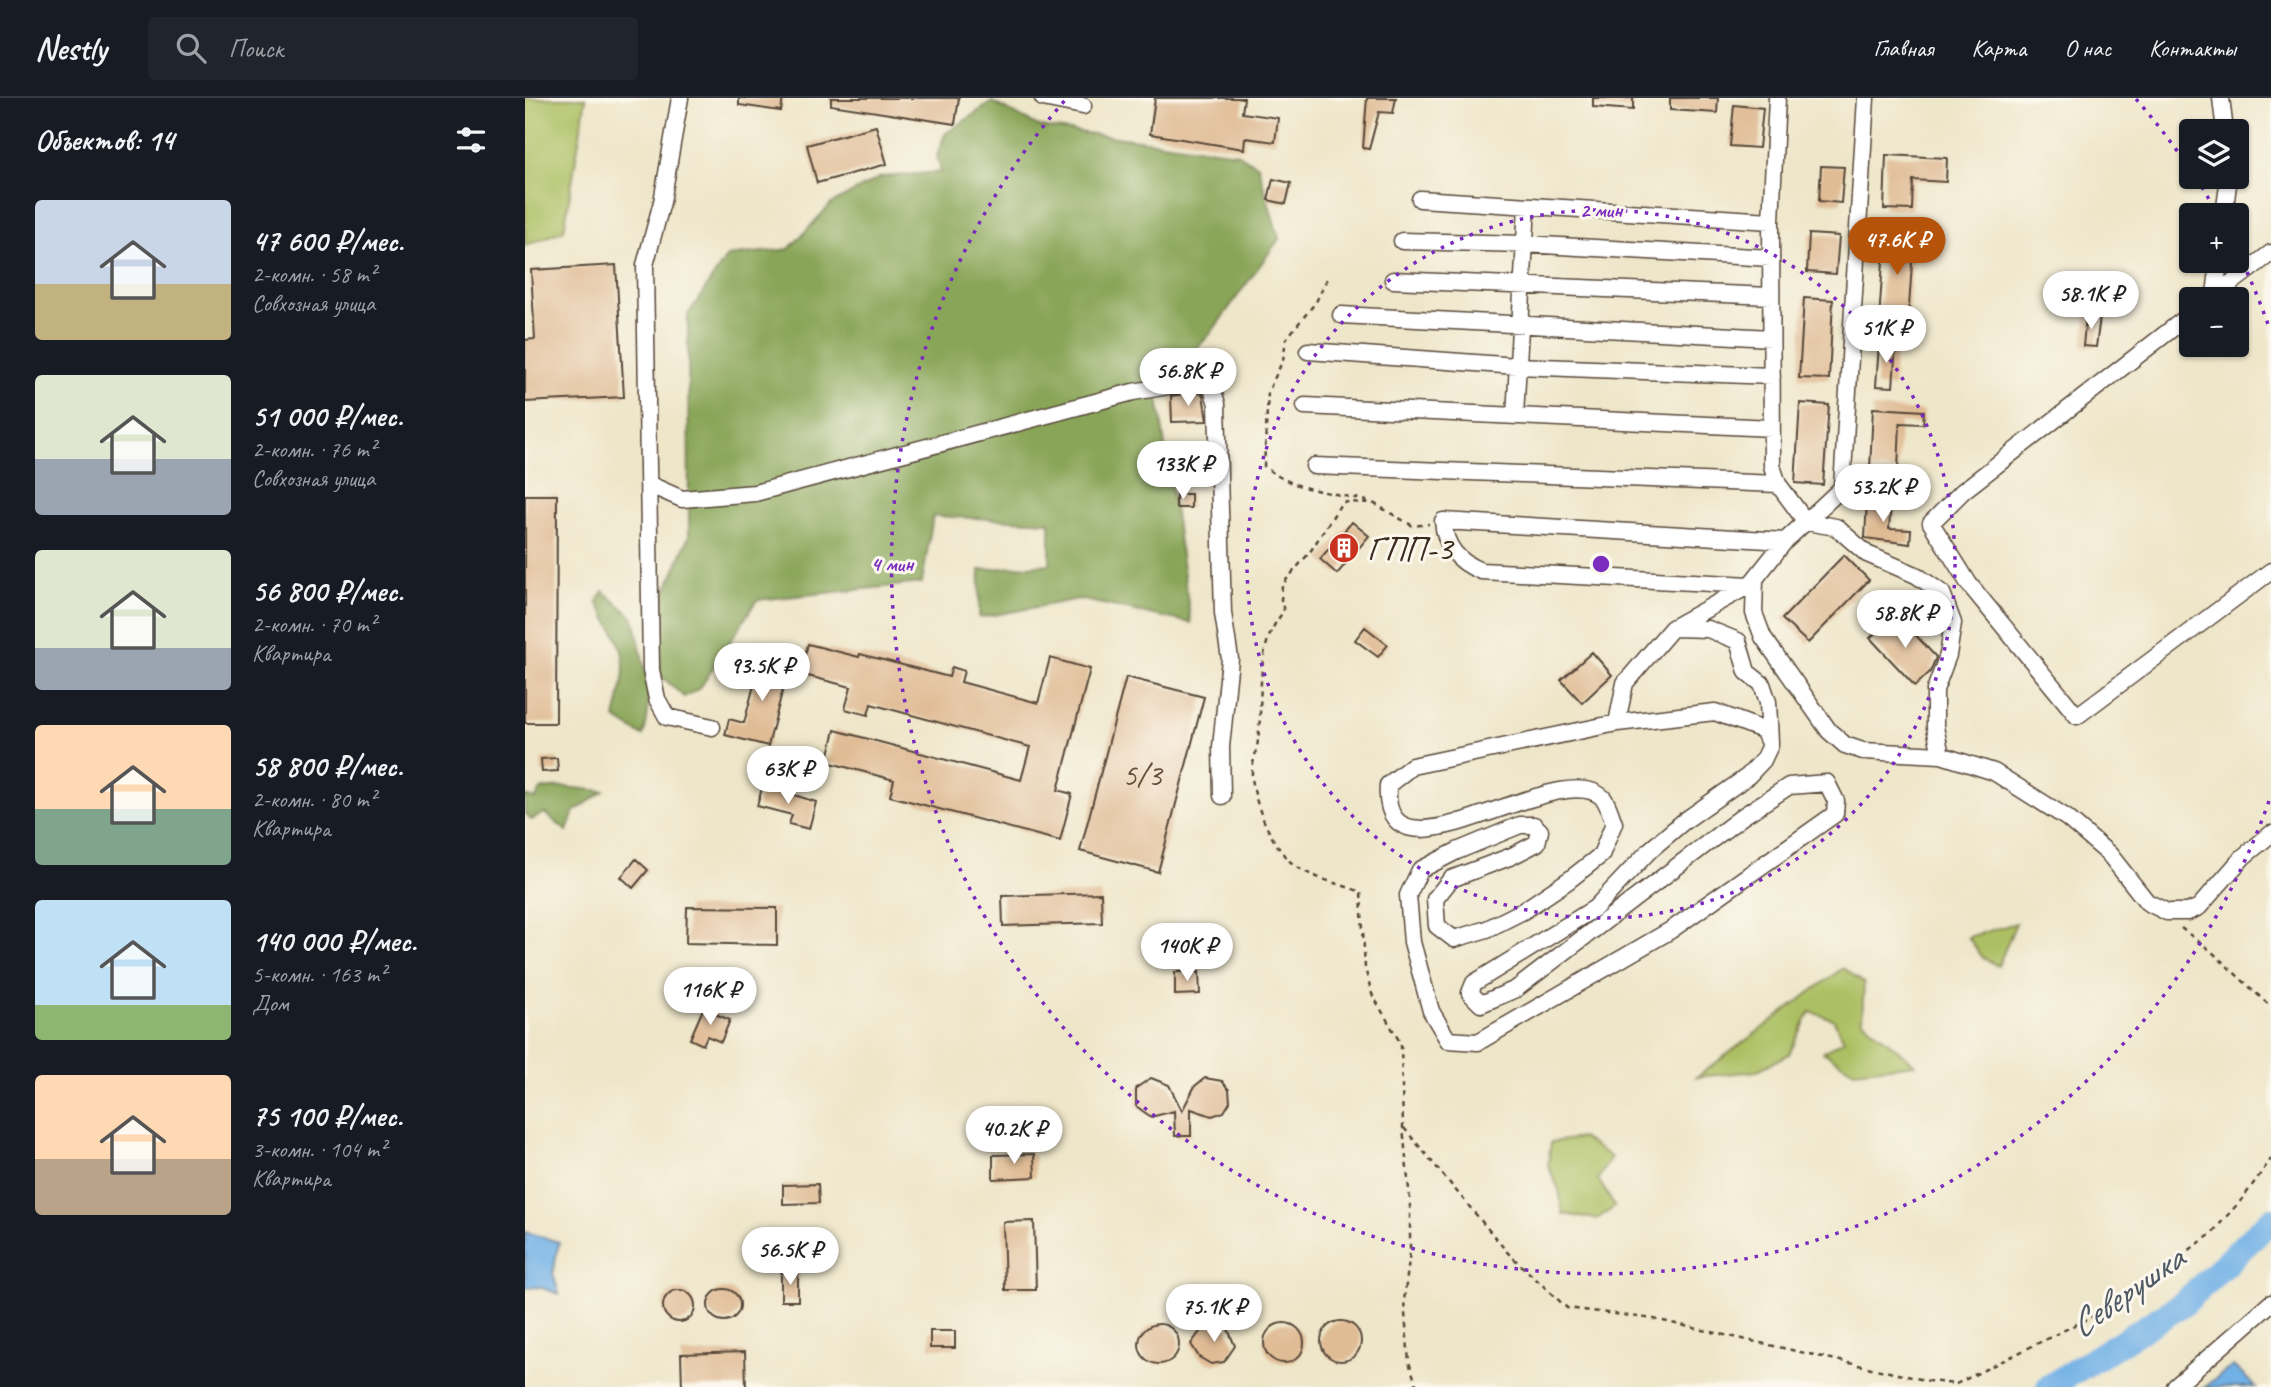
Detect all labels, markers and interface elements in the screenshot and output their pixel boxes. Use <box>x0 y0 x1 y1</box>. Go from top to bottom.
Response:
search box <box>148 17 638 80</box>
text: Nestly <box>35 27 106 69</box>
icon: search <box>172 29 210 67</box>
text: Поиск <box>228 32 283 65</box>
text: Главная <box>1873 33 1934 63</box>
text: Карта <box>1972 33 2026 63</box>
text: О нас <box>2064 33 2111 63</box>
text: Контакты <box>2149 33 2236 63</box>
map controls <box>2179 119 2249 357</box>
button: layers <box>2179 119 2249 189</box>
text: Объектов: 14 <box>35 121 174 159</box>
icon: filters <box>452 121 490 159</box>
text: 2 мин <box>1580 197 1624 223</box>
button: + <box>2179 203 2249 273</box>
pin: 47.6K ₽ <box>1832 218 1962 277</box>
text: 47 600 ₽/мес. <box>252 222 404 260</box>
text: 47.6K ₽ <box>1864 225 1930 254</box>
icon: home <box>91 228 175 312</box>
text: 2-комн. · 58 m² <box>252 260 376 289</box>
pin: 58.1K ₽ <box>2026 272 2156 331</box>
text: 58.1K ₽ <box>2059 279 2123 308</box>
button: − <box>2179 287 2249 357</box>
text: Совхозная улица <box>252 289 375 318</box>
pin: 51K ₽ <box>1837 306 1935 365</box>
text: 51K ₽ <box>1861 313 1911 342</box>
pin: 56.8K ₽ <box>1123 348 1253 408</box>
text: 56.8K ₽ <box>1156 356 1220 385</box>
text: 51 000 ₽/мес. <box>252 397 403 435</box>
icon: home <box>91 403 175 487</box>
text: 2-комн. · 76 m² <box>252 435 376 464</box>
pin: 133K ₽ <box>1126 442 1240 501</box>
text: 133K ₽ <box>1153 449 1213 478</box>
text: Совхозная улица <box>252 464 375 493</box>
pin: 53.2K ₽ <box>1818 464 1948 524</box>
text: 53.2K ₽ <box>1851 472 1915 501</box>
place label: ГПП-3 <box>1367 526 1455 571</box>
building icon: ГПП-3 <box>1327 531 1361 565</box>
text: 4 мин <box>871 551 915 577</box>
centre of rings <box>1589 552 1613 576</box>
text: 56 800 ₽/мес. <box>252 572 403 610</box>
icon: home <box>91 578 175 662</box>
pin: 58.8K ₽ <box>1840 590 1970 650</box>
text: 58.8K ₽ <box>1873 598 1937 627</box>
text: 2-комн. · 70 m² <box>252 610 376 639</box>
text: Квартира <box>252 639 330 668</box>
pin: 93.5K ₽ <box>697 644 827 703</box>
text: 93.5K ₽ <box>730 651 794 680</box>
pin: 63K ₽ <box>739 746 837 806</box>
text: 58 800 ₽/мес. <box>252 747 403 785</box>
icon: home <box>91 753 175 837</box>
text: 63K ₽ <box>763 754 813 783</box>
house number: 5/3 <box>1122 754 1164 795</box>
text: 2-комн. · 80 m² <box>252 785 376 814</box>
text: Квартира <box>252 814 330 843</box>
text: 140 000 ₽/мес. <box>252 922 417 960</box>
pin: 140K ₽ <box>1130 924 1244 983</box>
icon: home <box>91 928 175 1012</box>
text: 140K ₽ <box>1157 931 1217 960</box>
text: 5-комн. · 163 m² <box>252 960 386 989</box>
pin: 116K ₽ <box>653 968 767 1027</box>
text: 116K ₽ <box>680 975 740 1004</box>
text: Дом <box>252 989 289 1018</box>
text: 75 100 ₽/мес. <box>252 1097 402 1135</box>
icon: home <box>91 1103 175 1187</box>
pin: 40.2K ₽ <box>949 1107 1079 1166</box>
text: 40.2K ₽ <box>982 1114 1046 1143</box>
text: 3-комн. · 104 m² <box>252 1135 386 1164</box>
text: Квартира <box>252 1164 330 1193</box>
pin: 56.5K ₽ <box>725 1228 855 1287</box>
water label: Северушка <box>2060 1233 2196 1348</box>
text: 56.5K ₽ <box>758 1235 822 1264</box>
pin: 75.1K ₽ <box>1149 1284 1279 1344</box>
text: 75.1K ₽ <box>1182 1292 1246 1321</box>

